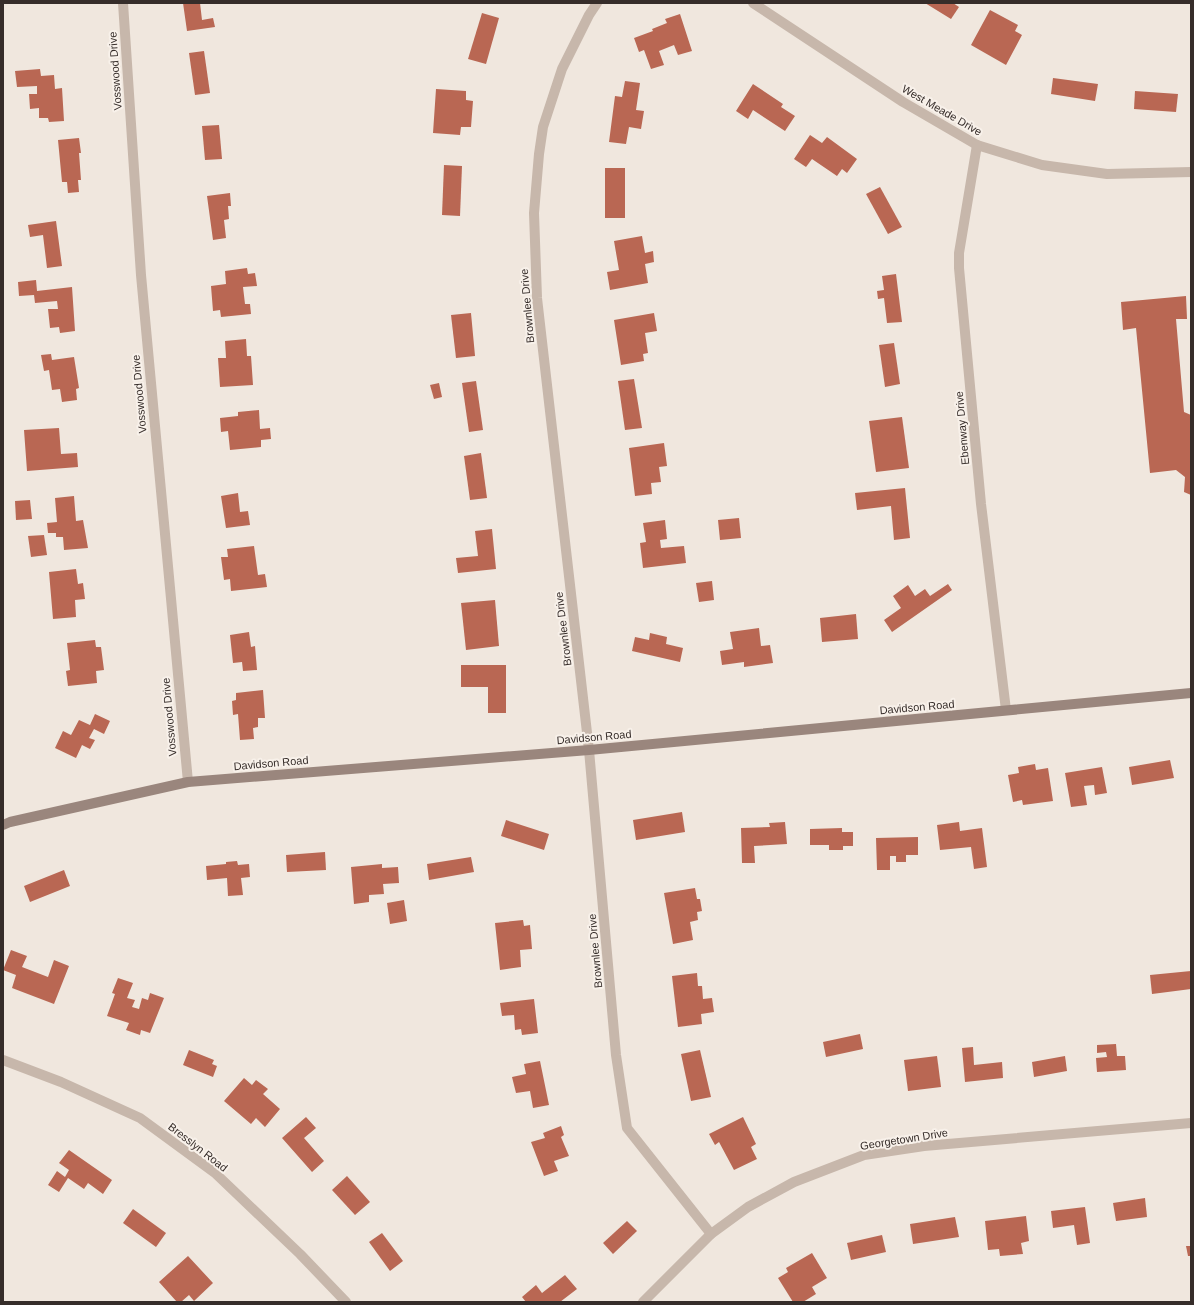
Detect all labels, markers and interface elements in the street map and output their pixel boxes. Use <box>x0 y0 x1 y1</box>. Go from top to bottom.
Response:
street label: Vosswood Drive <box>106 31 124 111</box>
street label: West Meade Drive <box>900 82 984 138</box>
street label: Brownlee Drive <box>518 268 536 344</box>
street label: Vosswood Drive <box>130 354 148 434</box>
street label: Ebenway Drive <box>953 391 971 465</box>
street label: Brownlee Drive <box>552 591 574 667</box>
street label: Vosswood Drive <box>160 677 178 757</box>
street label: Davidson Road <box>879 698 955 716</box>
street label: Davidson Road <box>556 728 632 746</box>
street label: Davidson Road <box>233 754 309 772</box>
street label: Brownlee Drive <box>586 913 604 989</box>
street label: Bresslyn Road <box>166 1120 230 1174</box>
street label: Georgetown Drive <box>859 1126 949 1152</box>

